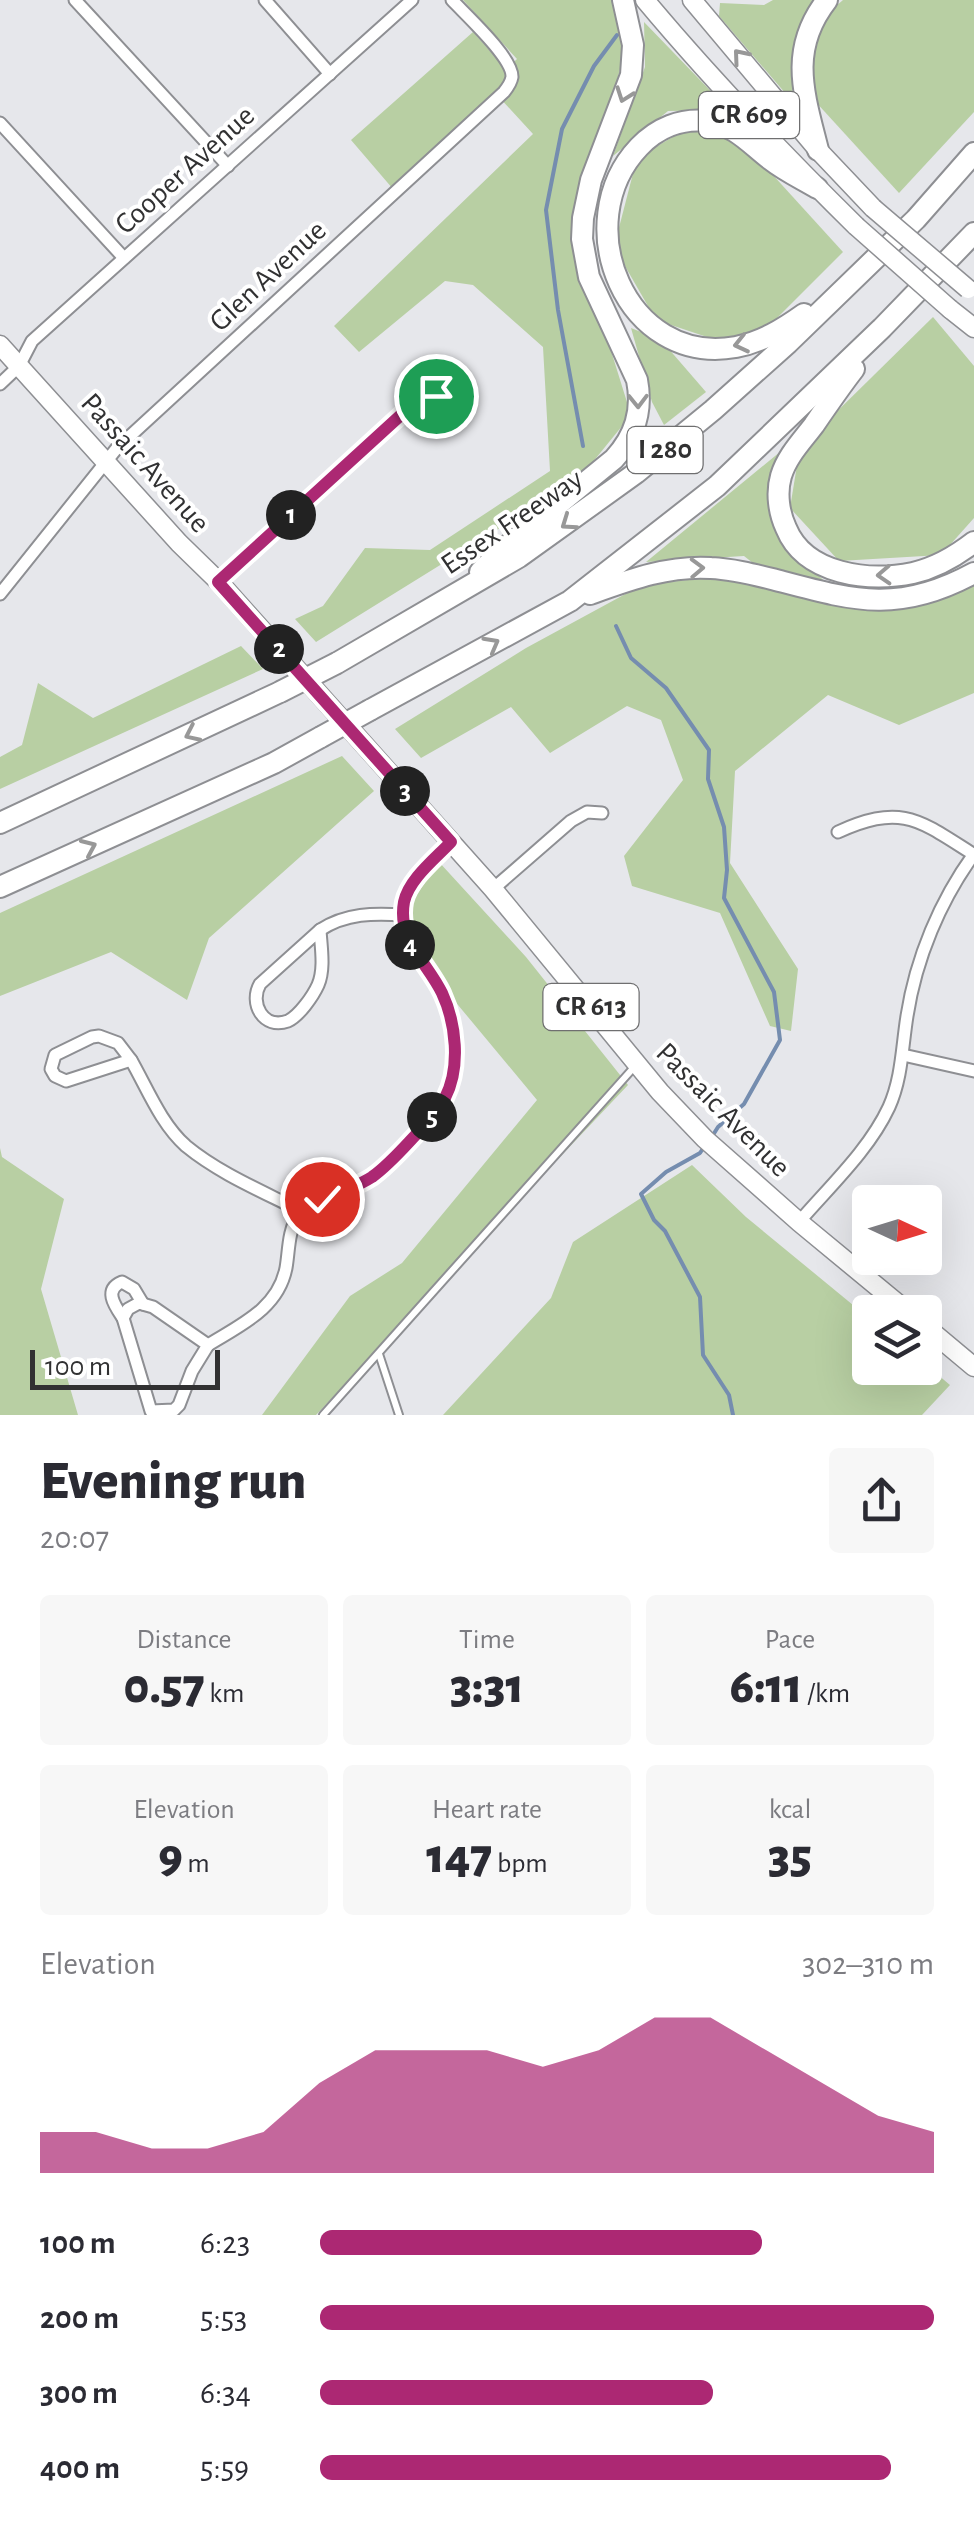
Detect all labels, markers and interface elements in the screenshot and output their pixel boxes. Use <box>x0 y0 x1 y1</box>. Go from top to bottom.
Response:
one-way arrow <box>734 49 752 67</box>
one-way arrow <box>615 85 636 102</box>
road number: CR 609 <box>699 92 799 138</box>
street label: Cooper Avenue <box>110 100 260 240</box>
street label: Glen Avenue <box>204 215 332 337</box>
one-way arrow <box>733 332 750 353</box>
pin <box>394 354 479 439</box>
icon: arrive <box>409 369 464 424</box>
street label: Passaic Avenue <box>75 388 215 538</box>
one-way arrow <box>627 394 649 409</box>
road number: I 280 <box>628 427 702 473</box>
street label: Essex Freeway <box>436 464 588 580</box>
pin: 1 <box>266 490 316 540</box>
text: 1 <box>286 501 296 529</box>
one-way arrow <box>561 511 580 529</box>
one-way arrow <box>689 558 705 579</box>
one-way arrow <box>876 564 892 585</box>
pin: 2 <box>254 624 304 674</box>
text: 2 <box>272 635 286 663</box>
one-way arrow <box>482 636 500 656</box>
one-way arrow <box>184 722 202 742</box>
pin: 3 <box>380 766 430 816</box>
text: 3 <box>399 777 411 805</box>
one-way arrow <box>79 839 97 859</box>
pin: 4 <box>385 920 435 970</box>
text: 4 <box>403 931 417 959</box>
road number: CR 613 <box>544 984 638 1030</box>
street label: Passaic Avenue <box>650 1037 796 1183</box>
pin: 5 <box>407 1092 457 1142</box>
text: 5 <box>426 1103 438 1131</box>
pin <box>280 1157 365 1242</box>
icon: check <box>295 1172 350 1227</box>
north arrow <box>852 1185 942 1275</box>
map controls <box>852 1185 942 1385</box>
button: layers <box>852 1295 942 1385</box>
scale bar <box>30 1345 220 1390</box>
text: 100 m <box>45 1353 111 1381</box>
button: share <box>829 1448 934 1553</box>
text: Evening run <box>40 1454 306 1509</box>
text: 20:07 <box>40 1522 109 1554</box>
text: Distance <box>137 1626 231 1654</box>
text: Time <box>459 1626 515 1654</box>
text: Pace <box>765 1626 815 1654</box>
text: 0.57 <box>124 1662 205 1712</box>
text: 3:31 <box>450 1662 524 1712</box>
text: 6:11 <box>730 1662 802 1712</box>
text: km <box>205 1680 245 1708</box>
text: /km <box>802 1680 850 1708</box>
text: Elevation <box>133 1796 235 1824</box>
text: Heart rate <box>432 1796 542 1824</box>
text: kcal <box>769 1796 811 1824</box>
text: 9 <box>158 1832 183 1882</box>
text: 147 <box>426 1832 492 1882</box>
text: 35 <box>768 1832 812 1882</box>
text: m <box>183 1850 210 1878</box>
text: bpm <box>492 1850 548 1878</box>
text: Elevation <box>40 1948 156 1980</box>
text: 302–310 m <box>802 1948 934 1980</box>
text: 100 m <box>40 2227 116 2259</box>
text: 6:23 <box>200 2227 250 2259</box>
text: 200 m <box>40 2302 119 2334</box>
text: 5:53 <box>200 2302 247 2334</box>
text: 300 m <box>40 2377 118 2409</box>
text: 6:34 <box>200 2377 251 2409</box>
text: 400 m <box>40 2452 120 2484</box>
text: 5:59 <box>200 2452 249 2484</box>

